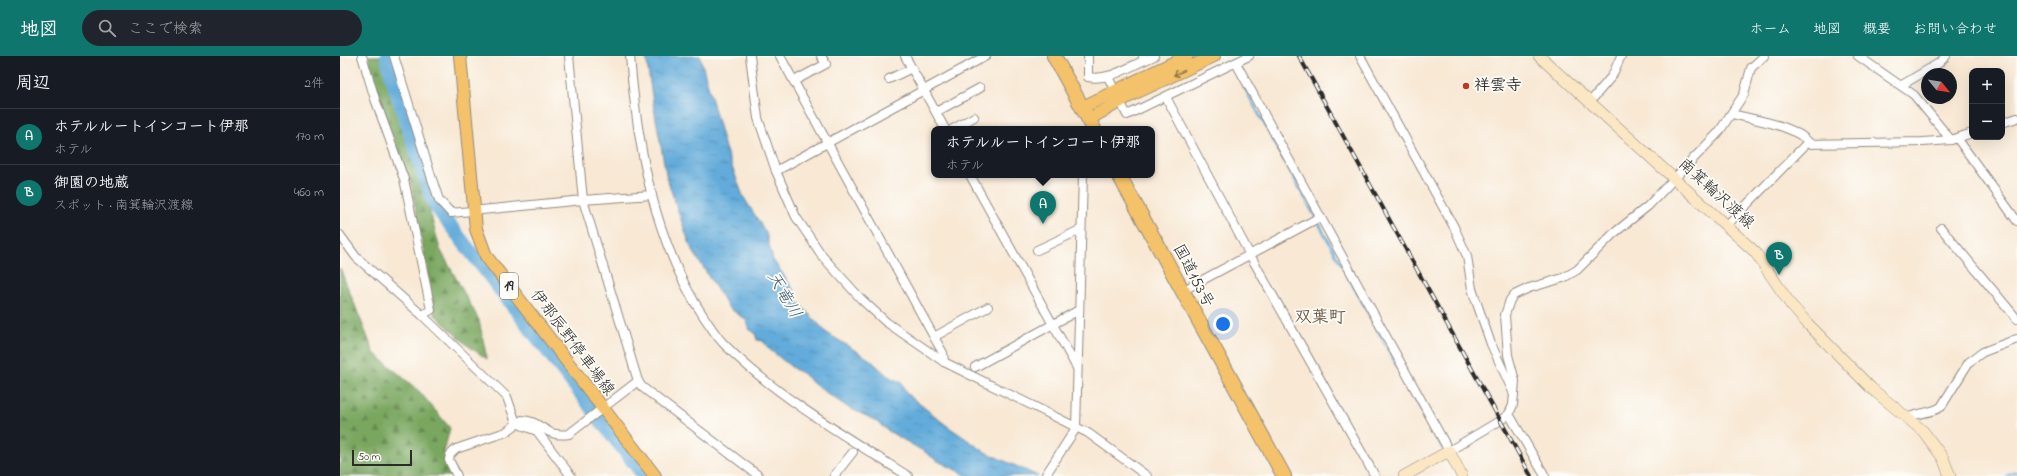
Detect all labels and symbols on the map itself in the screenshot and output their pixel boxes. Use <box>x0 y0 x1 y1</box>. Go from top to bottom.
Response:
north arrow <box>1921 68 1957 104</box>
one-way arrow <box>1173 70 1185 77</box>
place label: 祥雲寺 <box>1474 74 1522 98</box>
marker: 祥雲寺 <box>1461 81 1471 91</box>
street label: 南箕輪沢渡線 <box>1672 153 1760 235</box>
pin: A <box>1030 191 1056 224</box>
street label: 国道153号 <box>1166 240 1220 312</box>
pin: B <box>1766 242 1792 275</box>
water label: 天竜川 <box>760 267 808 323</box>
road number: 19 <box>500 273 518 299</box>
street label: 伊那辰野停車場線 <box>524 285 620 401</box>
district label: 双葉町 <box>1295 305 1346 330</box>
your location <box>1213 314 1233 334</box>
scale bar <box>352 448 412 467</box>

